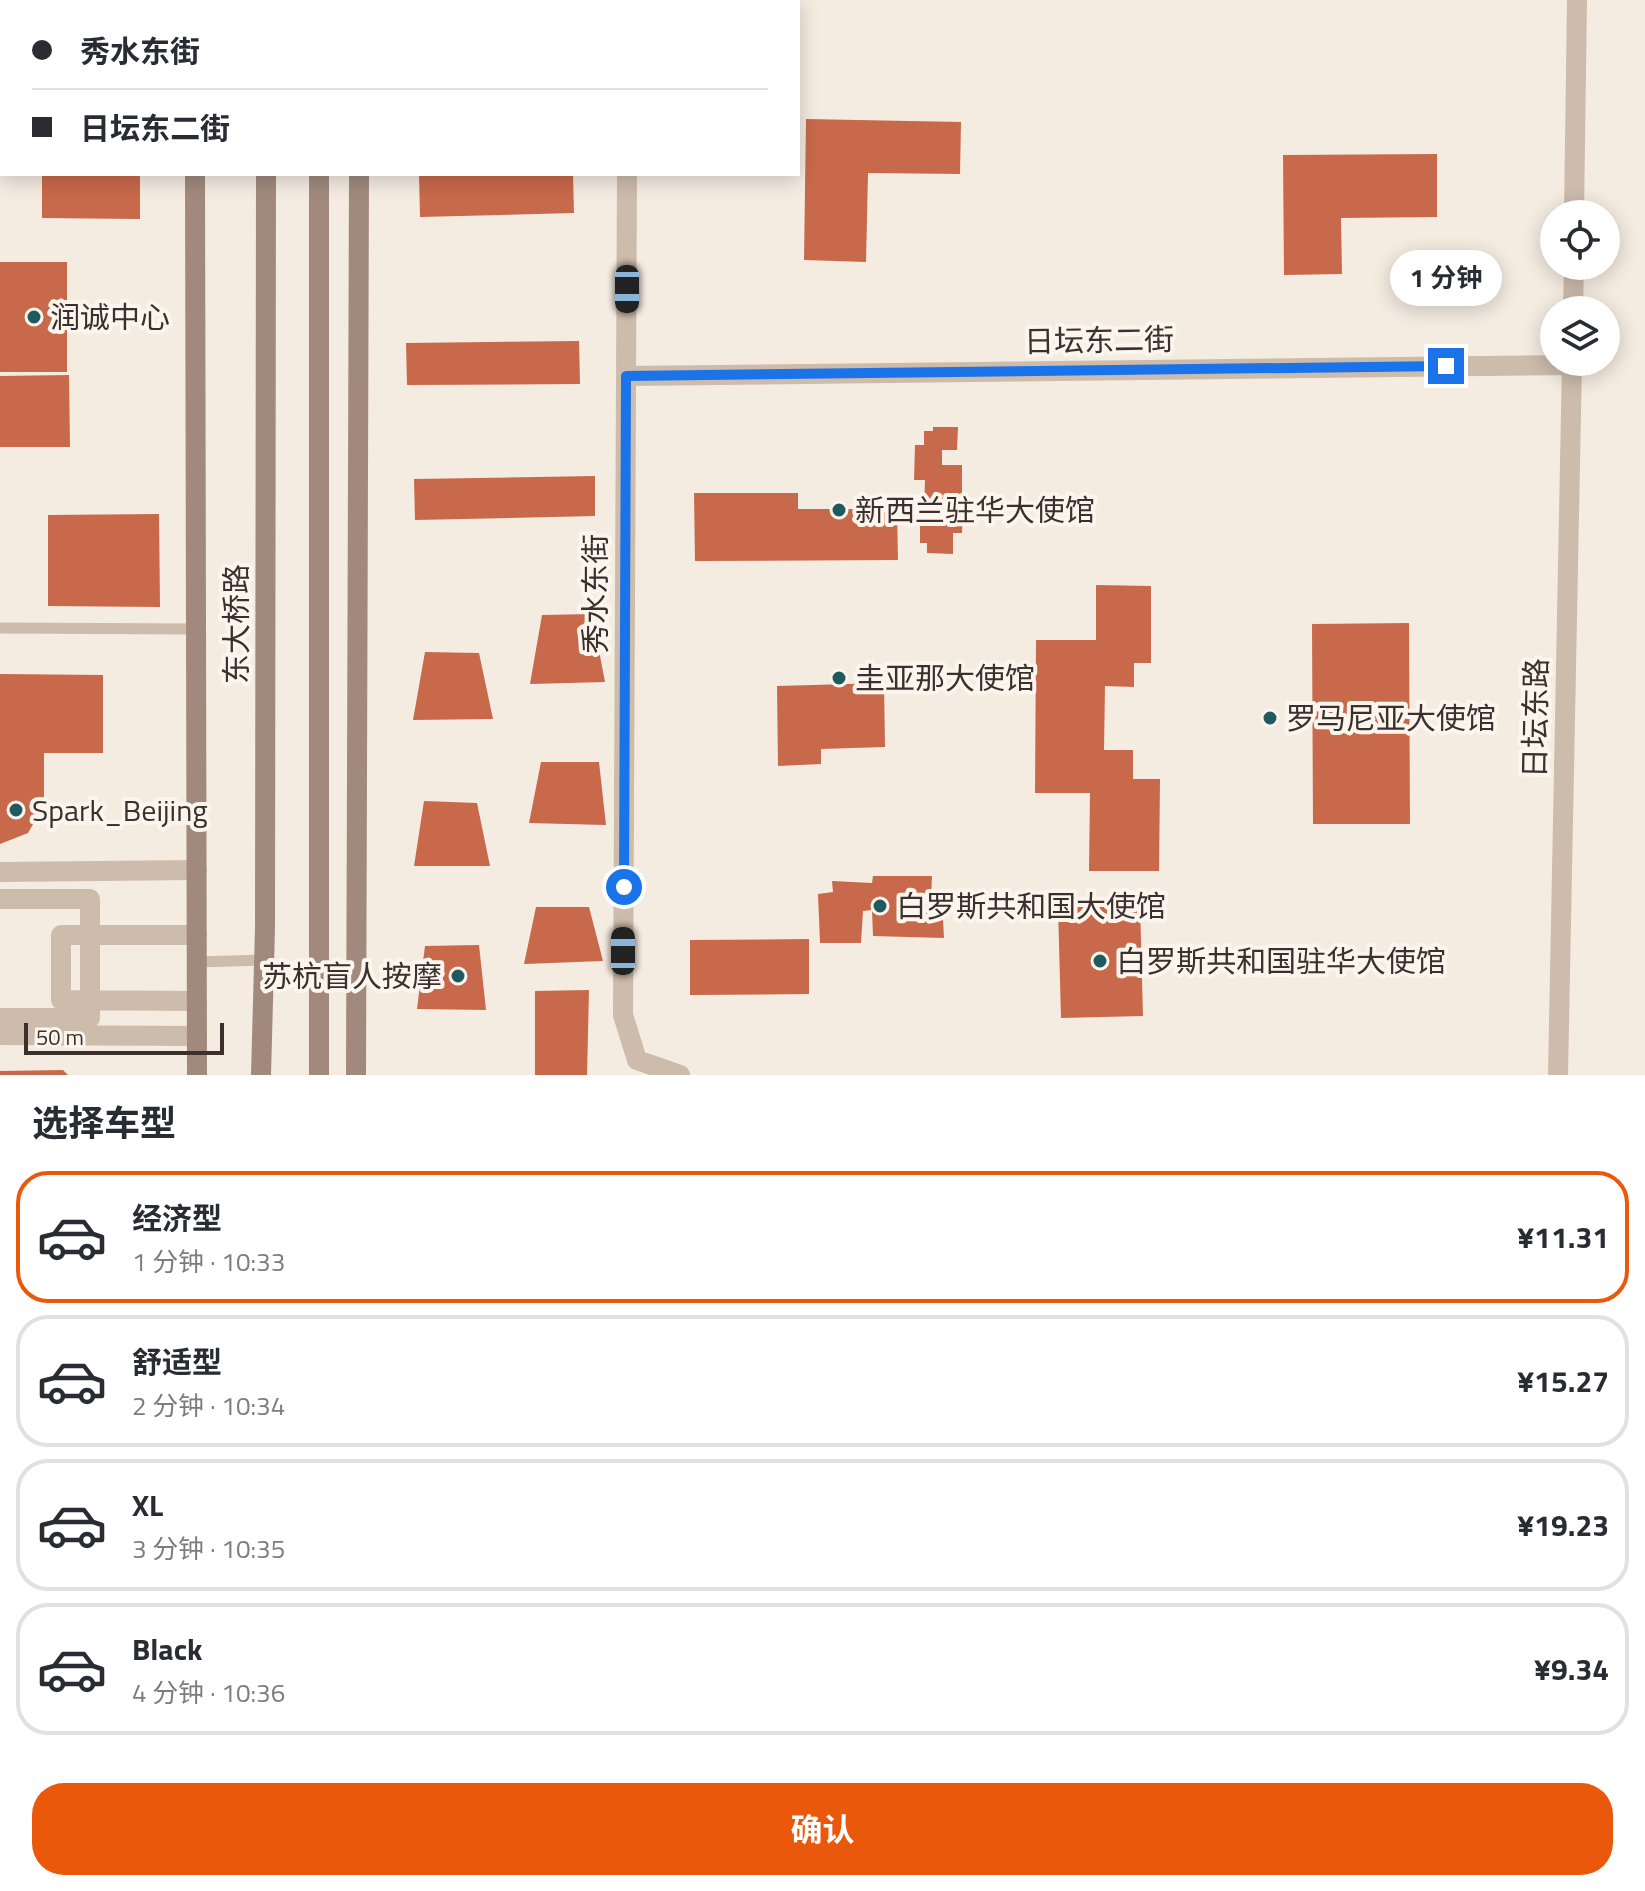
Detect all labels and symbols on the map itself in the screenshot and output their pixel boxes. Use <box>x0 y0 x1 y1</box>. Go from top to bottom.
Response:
callout: 1 分钟 <box>1390 250 1502 306</box>
car <box>615 265 639 313</box>
place label: 润诚中心 <box>50 294 170 340</box>
marker: 润诚中心 <box>25 308 43 326</box>
street label: 日坛东二街 <box>1024 316 1174 364</box>
route end <box>1428 348 1464 384</box>
place label: 新西兰驻华大使馆 <box>855 487 1095 533</box>
marker: 新西兰驻华大使馆 <box>830 501 848 519</box>
street label: 秀水东街 <box>572 534 618 654</box>
street label: 东大桥路 <box>213 564 259 684</box>
place label: 圭亚那大使馆 <box>855 655 1035 701</box>
street label: 日坛东路 <box>1511 658 1559 778</box>
marker: 圭亚那大使馆 <box>830 669 848 687</box>
place label: 罗马尼亚大使馆 <box>1286 695 1496 741</box>
marker: 罗马尼亚大使馆 <box>1261 709 1279 727</box>
place label: Spark_Beijing <box>32 787 208 833</box>
marker: Spark_Beijing <box>7 801 25 819</box>
route start <box>606 869 642 905</box>
place label: 白罗斯共和国大使馆 <box>896 883 1166 929</box>
marker: 白罗斯共和国大使馆 <box>871 897 889 915</box>
car <box>611 927 635 975</box>
place label: 白罗斯共和国驻华大使馆 <box>1116 938 1446 984</box>
marker: 白罗斯共和国驻华大使馆 <box>1091 952 1109 970</box>
place label: 苏杭盲人按摩 <box>262 953 442 999</box>
marker: 苏杭盲人按摩 <box>449 967 467 985</box>
scale bar <box>24 1019 224 1055</box>

